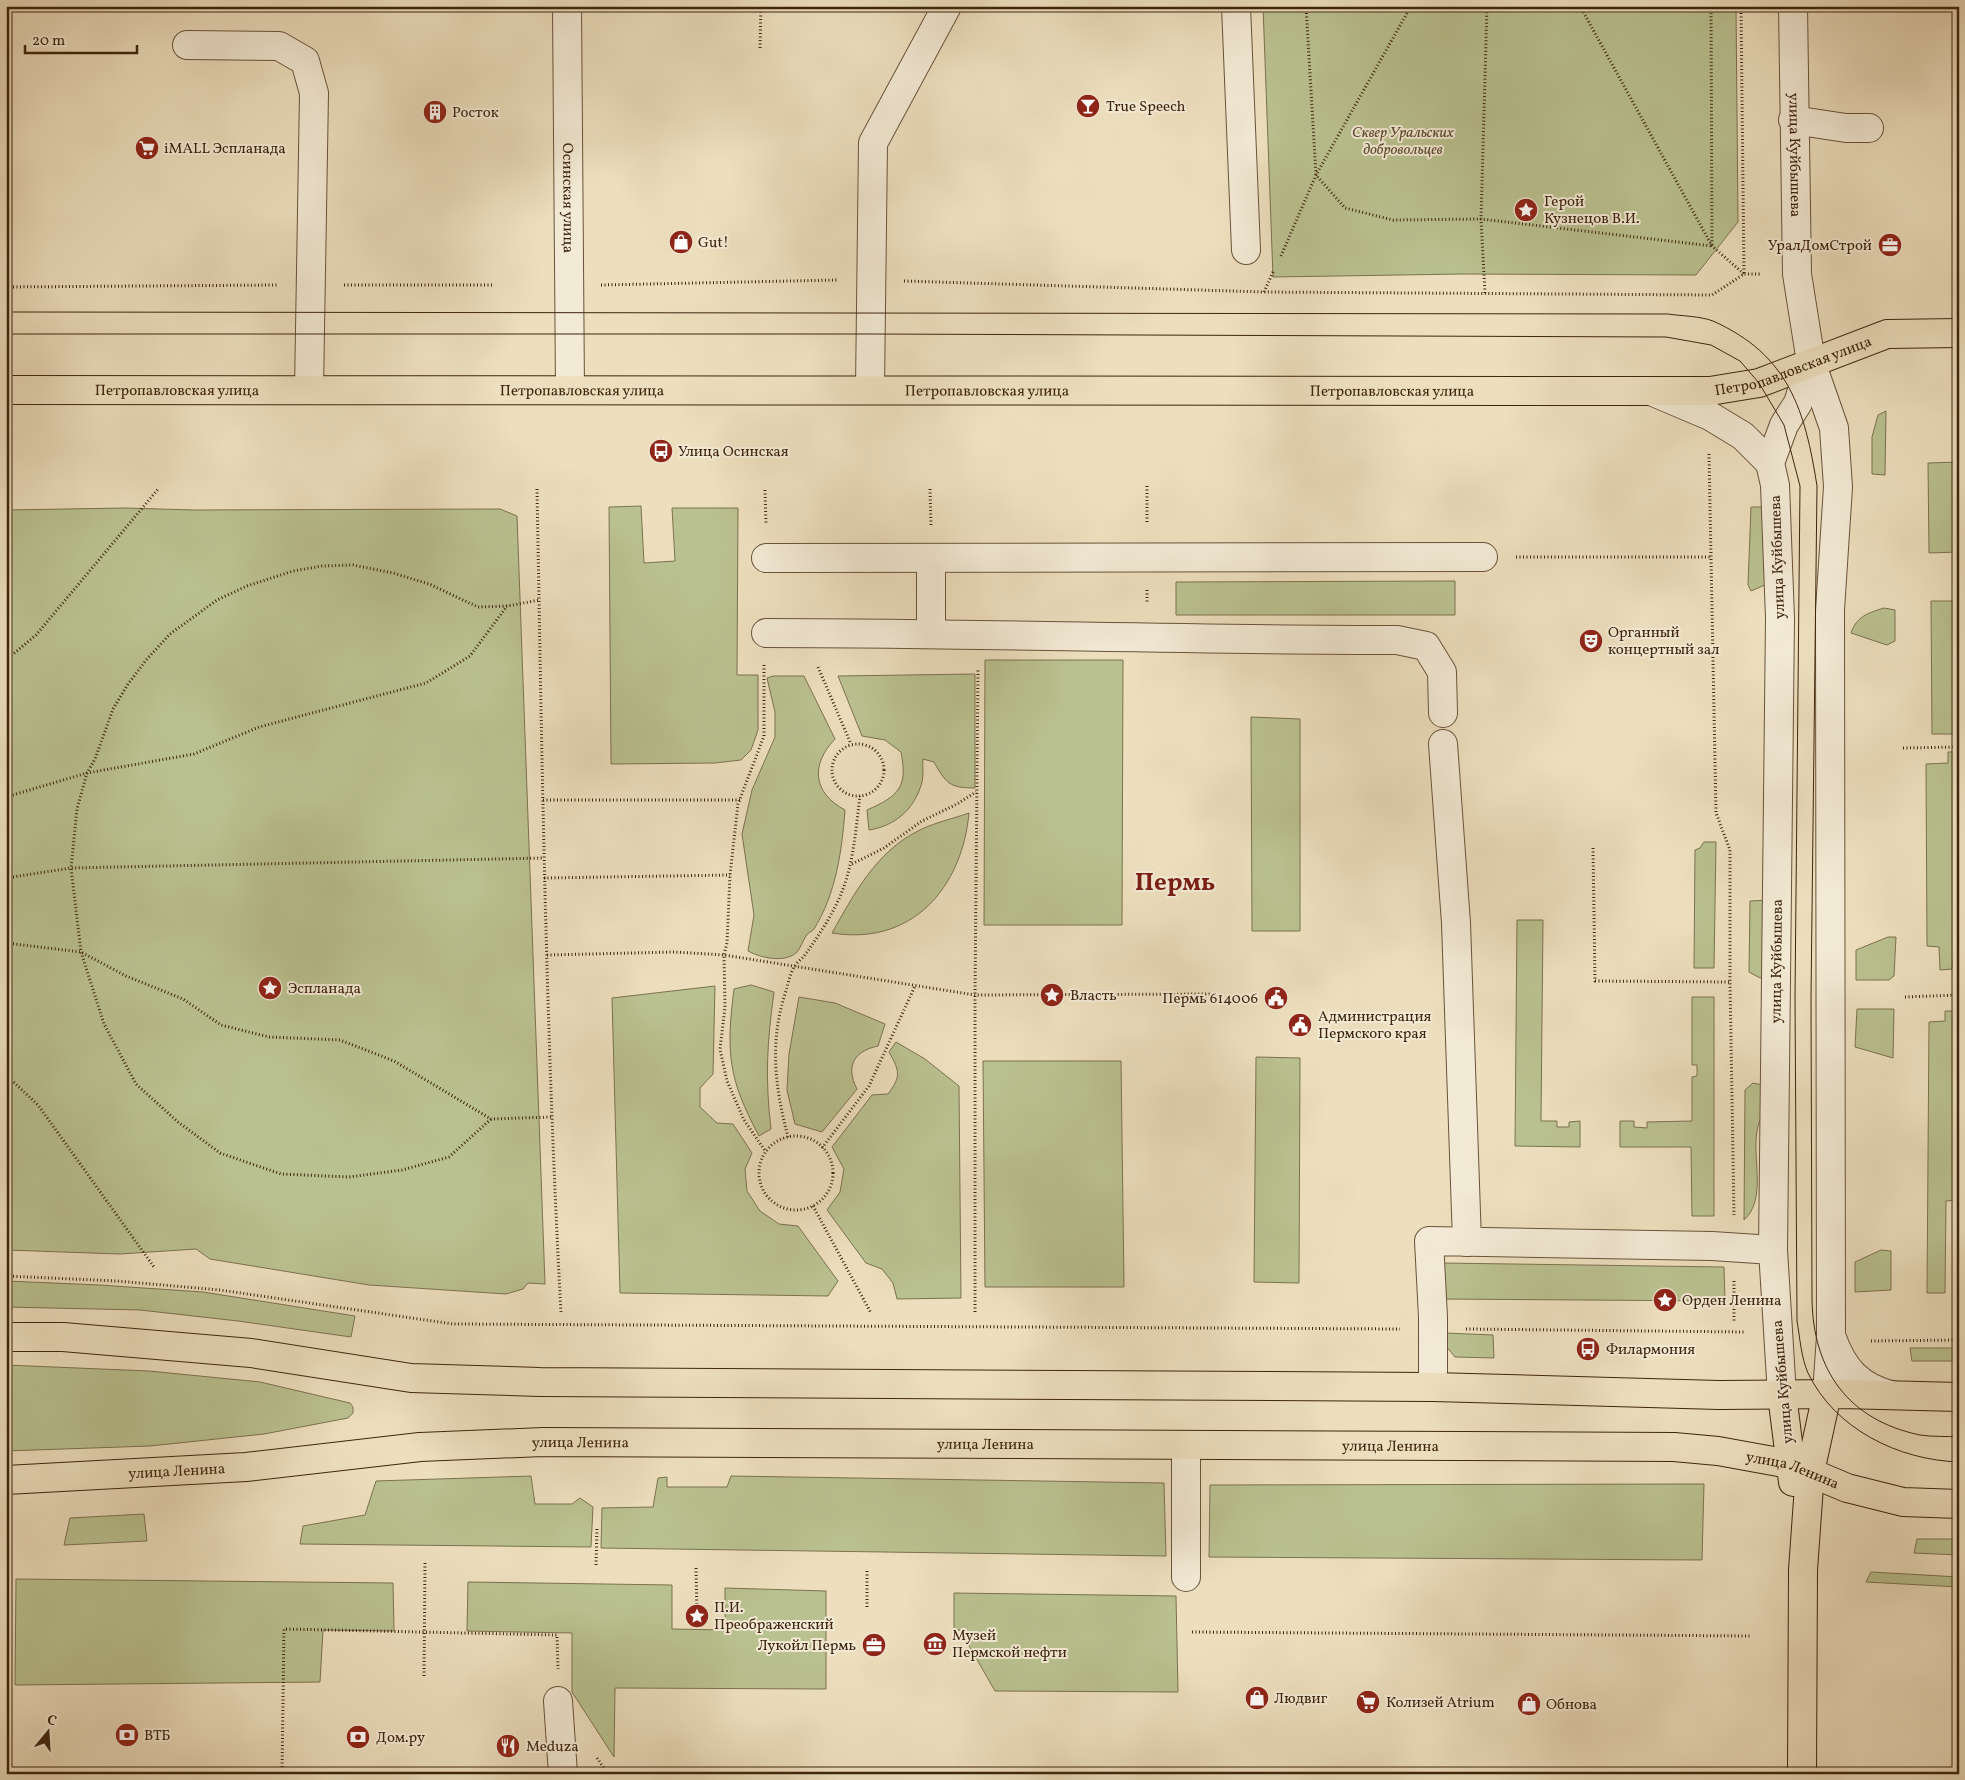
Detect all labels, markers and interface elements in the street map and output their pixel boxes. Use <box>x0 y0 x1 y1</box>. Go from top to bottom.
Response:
scale bar <box>25 22 138 54</box>
text: 20 m <box>32 31 65 52</box>
bar icon: True Speech <box>1075 93 1101 119</box>
street label: улица Куйбышева <box>1782 93 1805 217</box>
place label: True Speech <box>1106 97 1185 118</box>
building icon: Росток <box>422 99 448 125</box>
place label: Росток <box>452 103 499 124</box>
park label: Сквер Уральских добровольцев <box>1352 123 1454 161</box>
supermarket icon: iMALL Эспланада <box>134 135 160 161</box>
place label: iMALL Эспланада <box>164 139 286 160</box>
street label: Осинская улица <box>556 143 578 253</box>
place label: Герой Кузнецов В.И. <box>1544 192 1640 230</box>
place icon: Герой Кузнецов В.И. <box>1513 197 1539 223</box>
shop icon: Gut! <box>668 229 694 255</box>
office icon: УралДомСтрой <box>1877 232 1903 258</box>
place label: Gut! <box>698 233 729 254</box>
place label: УралДомСтрой <box>1768 236 1872 257</box>
street label: Петропавловская улица <box>1713 332 1875 402</box>
street label: Петропавловская улица <box>95 381 259 402</box>
street label: Петропавловская улица <box>500 381 664 402</box>
street label: Петропавловская улица <box>905 382 1069 403</box>
street label: Петропавловская улица <box>1310 382 1474 403</box>
bus stop icon: Улица Осинская <box>648 438 674 464</box>
place label: Улица Осинская <box>678 442 789 463</box>
street label: улица Куйбышева <box>1766 494 1791 619</box>
place label: Органный концертный зал <box>1608 623 1719 661</box>
theatre icon: Органный концертный зал <box>1578 628 1604 654</box>
district label: Пермь <box>1135 866 1215 901</box>
street label: улица Куйбышева <box>1767 899 1789 1024</box>
place icon: Эспланада <box>257 975 283 1001</box>
place label: Эспланада <box>288 979 361 1000</box>
place icon: Власть <box>1039 982 1065 1008</box>
public building icon: Пермь 614006 <box>1263 985 1289 1011</box>
place label: Власть <box>1070 986 1117 1007</box>
place label: Пермь 614006 <box>1162 989 1258 1010</box>
place label: Администрация Пермского края <box>1318 1007 1432 1045</box>
public building icon: Администрация Пермского края <box>1287 1012 1313 1038</box>
place icon: Орден Ленина <box>1652 1287 1678 1313</box>
place label: Орден Ленина <box>1682 1291 1781 1312</box>
street label: улица Куйбышева <box>1768 1319 1799 1445</box>
bus stop icon: Филармония <box>1575 1336 1601 1362</box>
place label: Филармония <box>1606 1340 1695 1361</box>
street label: улица Ленина <box>532 1433 629 1454</box>
street label: улица Ленина <box>937 1435 1034 1456</box>
street label: улица Ленина <box>1342 1437 1439 1458</box>
street label: улица Ленина <box>1744 1447 1842 1495</box>
street label: улица Ленина <box>128 1459 226 1485</box>
place label: П.И. Преображенский <box>714 1598 834 1636</box>
place icon: П.И. Преображенский <box>684 1603 710 1629</box>
place label: Музей Пермской нефти <box>952 1626 1067 1664</box>
museum icon: Музей Пермской нефти <box>922 1631 948 1657</box>
office icon: Лукойл Пермь <box>861 1632 887 1658</box>
place label: Лукойл Пермь <box>758 1636 856 1657</box>
shop icon: Людвиг <box>1244 1685 1270 1711</box>
place label: Людвиг <box>1274 1689 1328 1710</box>
supermarket icon: Колизей Atrium <box>1355 1689 1381 1715</box>
shop icon: Обнова <box>1516 1691 1542 1717</box>
place label: Колизей Atrium <box>1386 1693 1495 1714</box>
place label: Обнова <box>1546 1695 1597 1716</box>
north arrow <box>22 1708 72 1758</box>
text: С <box>44 1711 59 1731</box>
bank icon: ВТБ <box>114 1722 140 1748</box>
bank icon: Дом.ру <box>345 1724 371 1750</box>
place label: ВТБ <box>144 1726 171 1747</box>
place label: Дом.ру <box>376 1728 425 1749</box>
restaurant icon: Meduza <box>495 1733 521 1759</box>
place label: Meduza <box>526 1737 579 1758</box>

